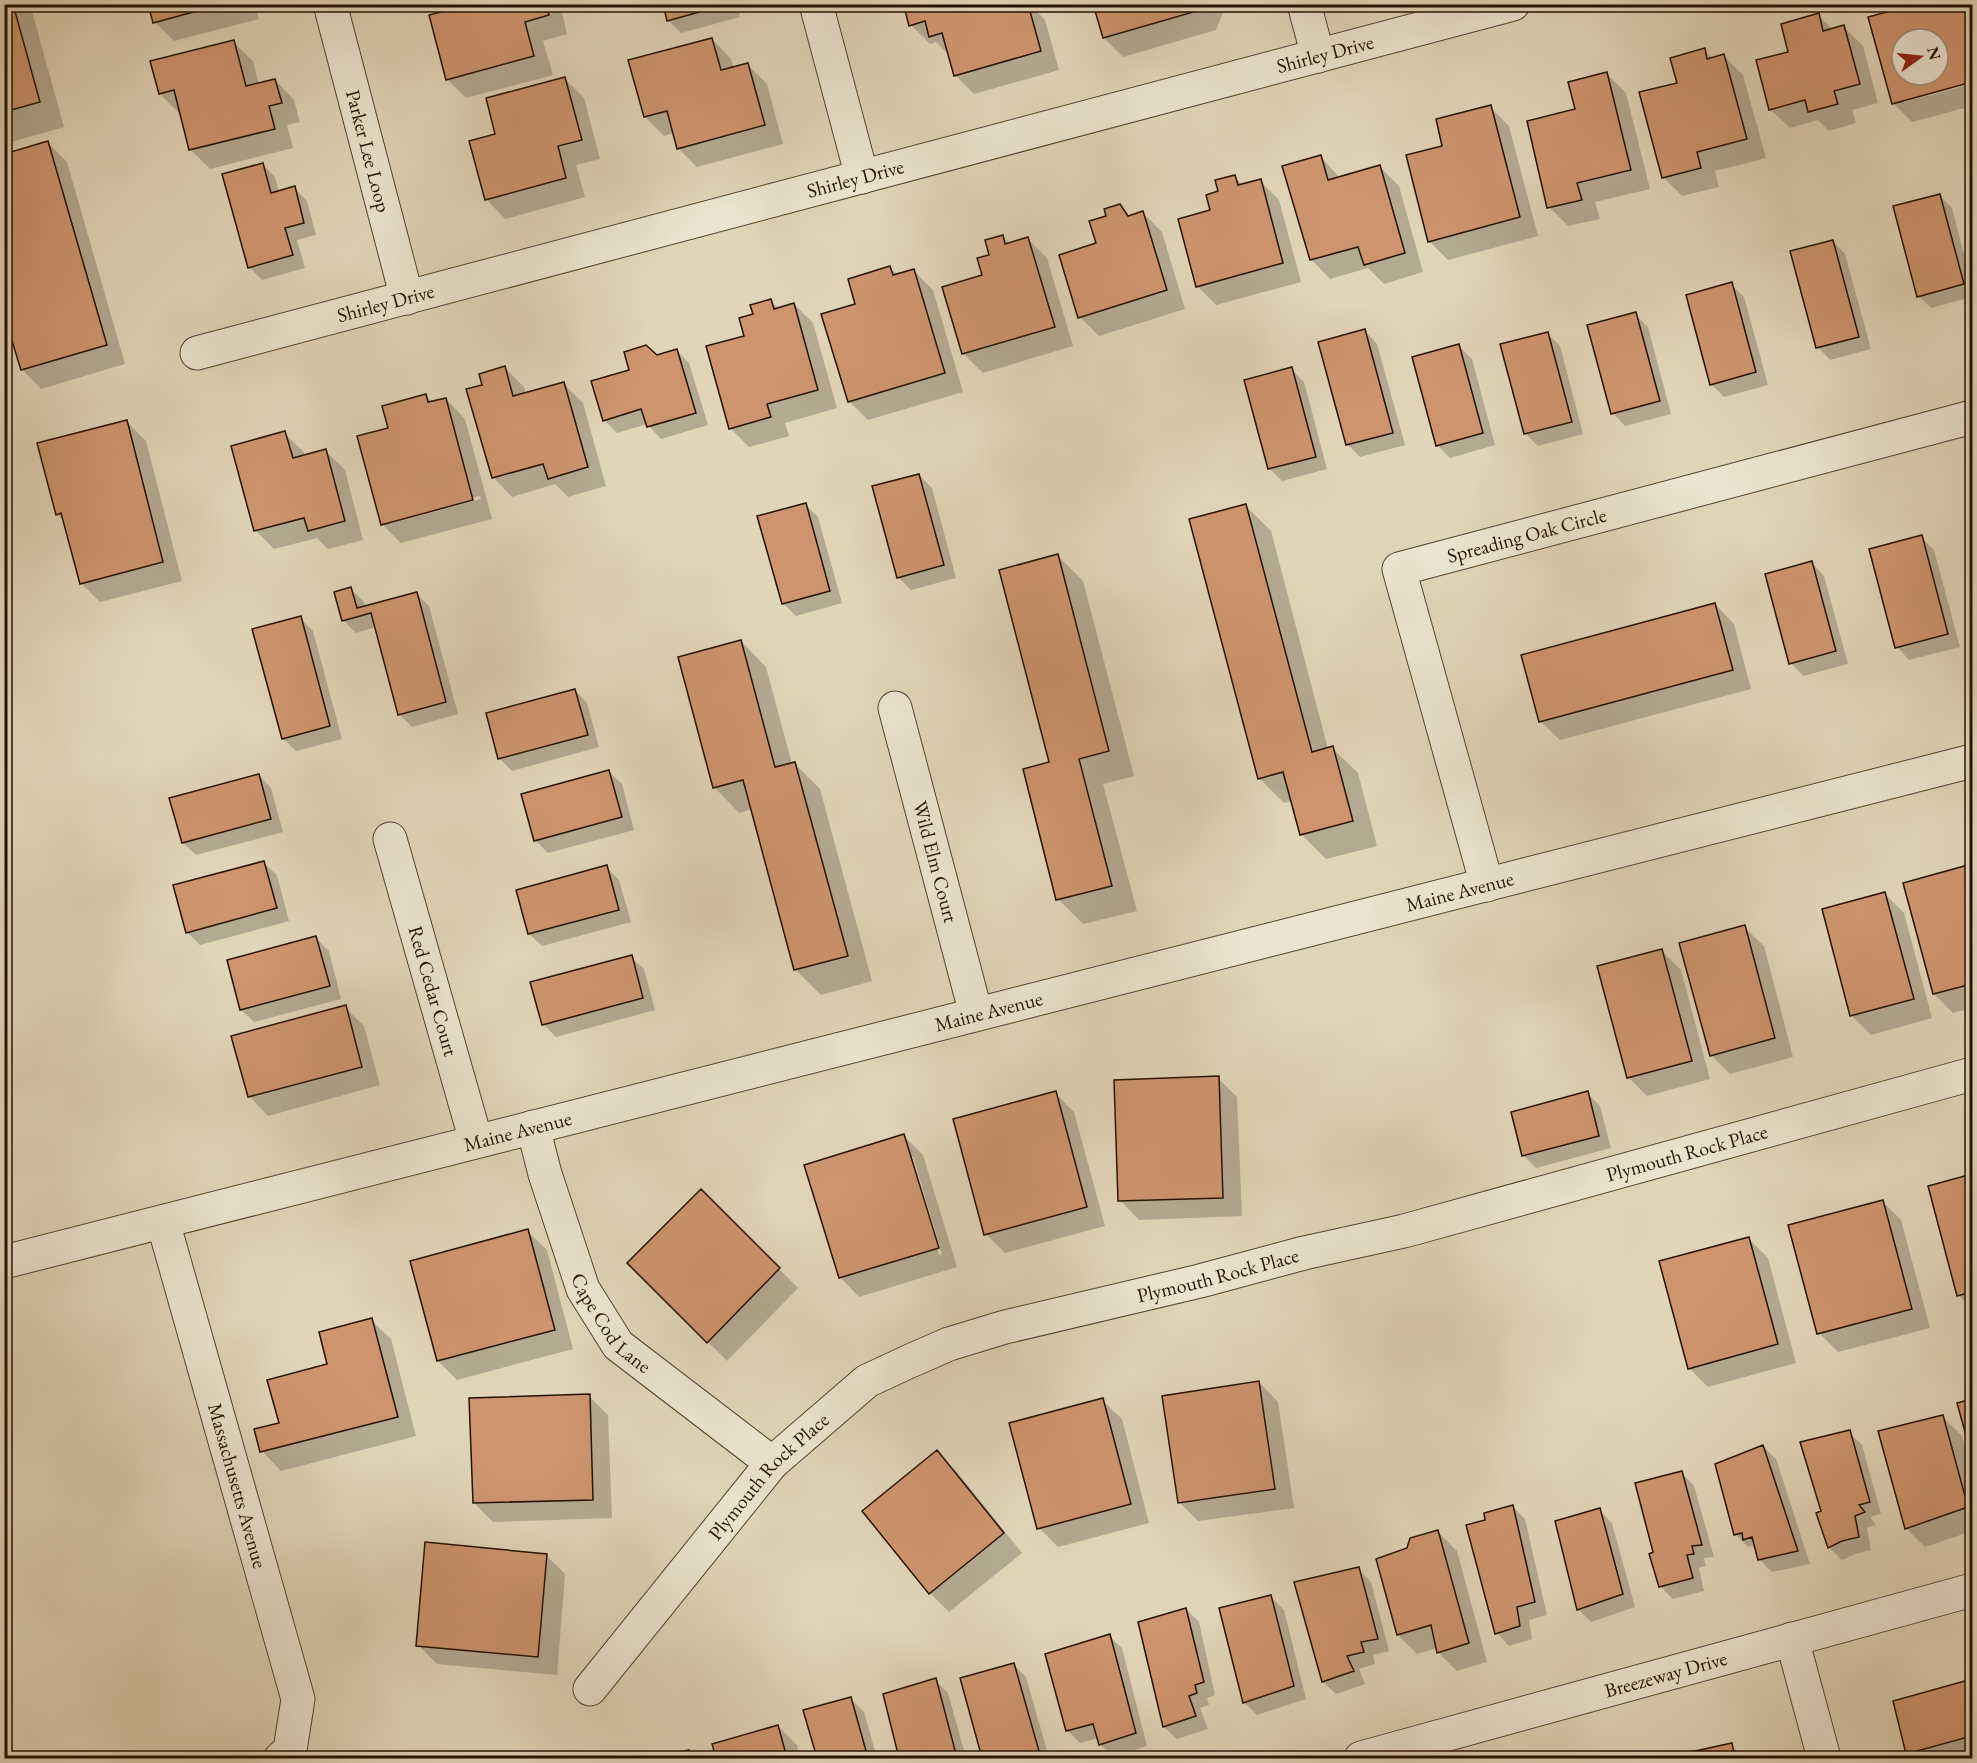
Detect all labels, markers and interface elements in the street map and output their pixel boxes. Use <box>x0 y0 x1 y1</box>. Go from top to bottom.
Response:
north arrow <box>1890 27 1950 87</box>
street label: Shirley Drive <box>1274 29 1377 79</box>
text: N <box>1922 44 1946 62</box>
street label: Parker Lee Loop <box>340 87 397 215</box>
street label: Shirley Drive <box>804 153 907 204</box>
street label: Shirley Drive <box>334 278 437 328</box>
street label: Spreading Oak Circle <box>1444 502 1609 569</box>
street label: Wild Elm Court <box>907 798 964 926</box>
street label: Maine Avenue <box>1403 865 1516 918</box>
street label: Red Cedar Court <box>402 923 464 1060</box>
street label: Maine Avenue <box>932 985 1045 1038</box>
street label: Maine Avenue <box>461 1105 574 1157</box>
street label: Plymouth Rock Place <box>1603 1118 1771 1188</box>
street label: Plymouth Rock Place <box>1134 1242 1302 1309</box>
street label: Cape Cod Lane <box>566 1270 657 1379</box>
street label: Massachusetts Avenue <box>202 1400 273 1571</box>
street label: Plymouth Rock Place <box>702 1407 834 1545</box>
street label: Breezeway Drive <box>1602 1645 1730 1703</box>

